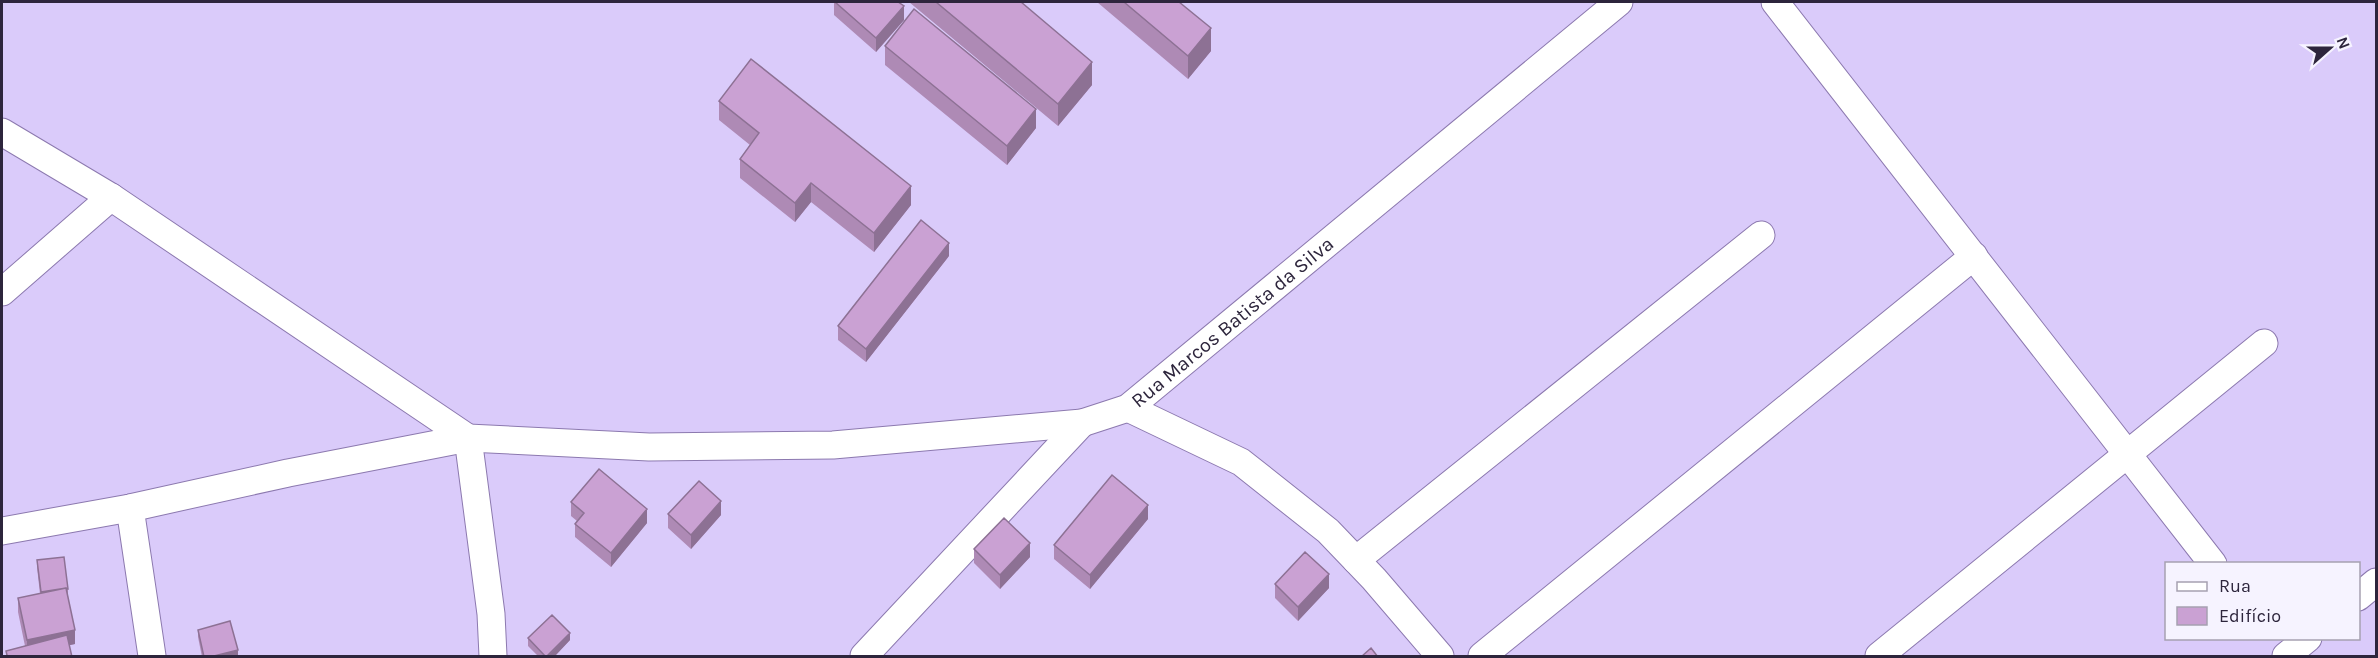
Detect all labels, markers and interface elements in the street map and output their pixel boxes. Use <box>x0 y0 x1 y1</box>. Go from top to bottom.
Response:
north arrow <box>2300 18 2360 78</box>
text: N <box>2333 34 2354 52</box>
street label: Rua Marcos Batista da Silva <box>1127 232 1338 412</box>
legend <box>2165 562 2360 640</box>
text: Rua <box>2219 575 2251 597</box>
text: Edifício <box>2219 605 2281 627</box>

